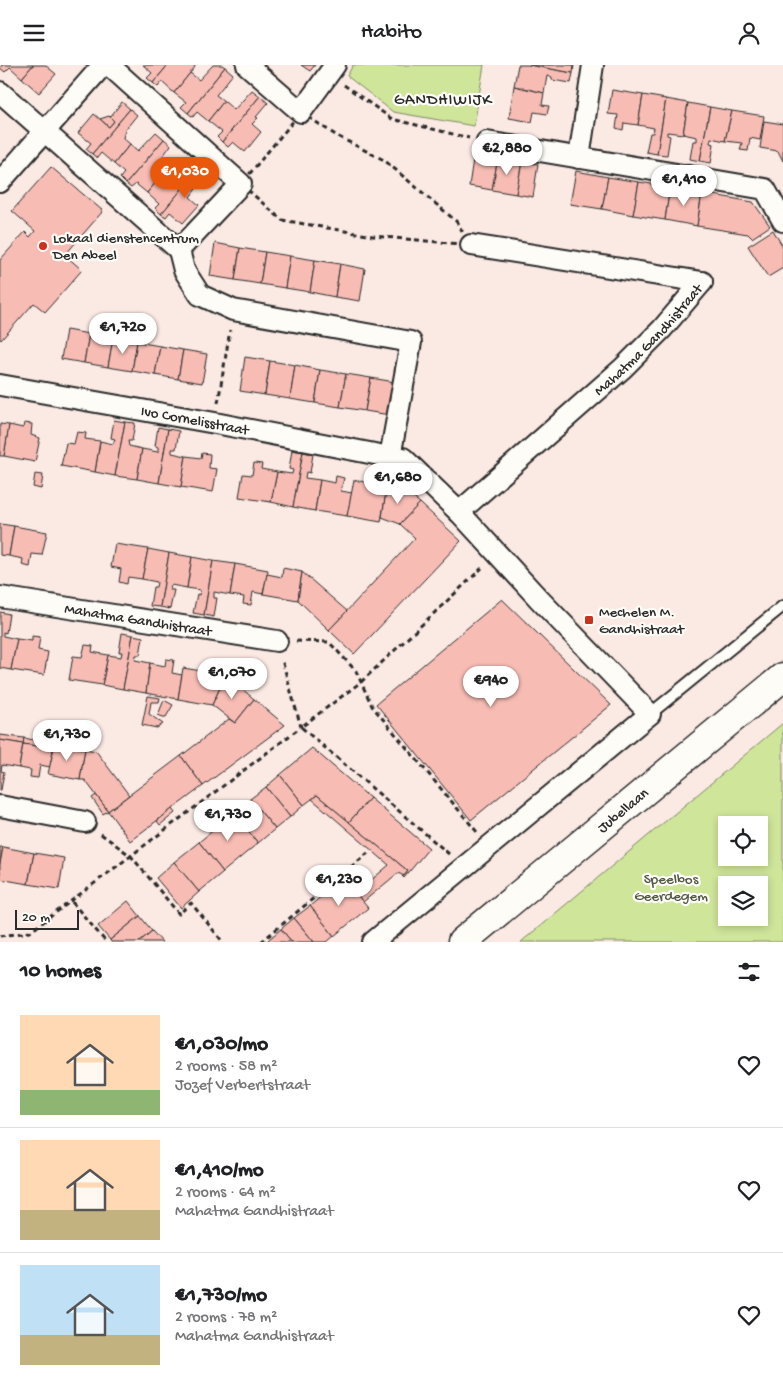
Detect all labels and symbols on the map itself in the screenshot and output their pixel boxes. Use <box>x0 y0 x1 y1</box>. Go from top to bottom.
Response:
district label: GANDHIWIJK <box>394 92 493 111</box>
pin: €2,880 <box>466 133 548 176</box>
pin: €1,030 <box>144 157 226 199</box>
pin: €1,410 <box>643 165 725 207</box>
place label: Lokaal dienstencentrum Den Abeel <box>52 230 199 265</box>
marker: Lokaal dienstencentrum Den Abeel <box>37 240 49 252</box>
street label: Mahatma Gandhistraat <box>591 280 708 400</box>
pin: €1,720 <box>82 313 164 355</box>
street label: Ivo Cornelisstraat <box>139 403 252 441</box>
pin: €1,680 <box>357 463 439 505</box>
street label: Mahatma Gandhistraat <box>63 600 215 642</box>
place label: Mechelen M. Gandhistraat <box>599 604 686 639</box>
marker: Mechelen M. Gandhistraat <box>583 614 595 626</box>
pin: €1,070 <box>191 657 273 700</box>
pin: €940 <box>461 665 521 708</box>
pin: €1,730 <box>26 719 108 762</box>
street label: Jubellaan <box>594 785 653 838</box>
pin: €1,730 <box>187 799 269 842</box>
pin: €1,230 <box>298 865 380 907</box>
park label: Speelbos Geerdegem <box>634 871 708 906</box>
scale bar <box>15 907 79 930</box>

